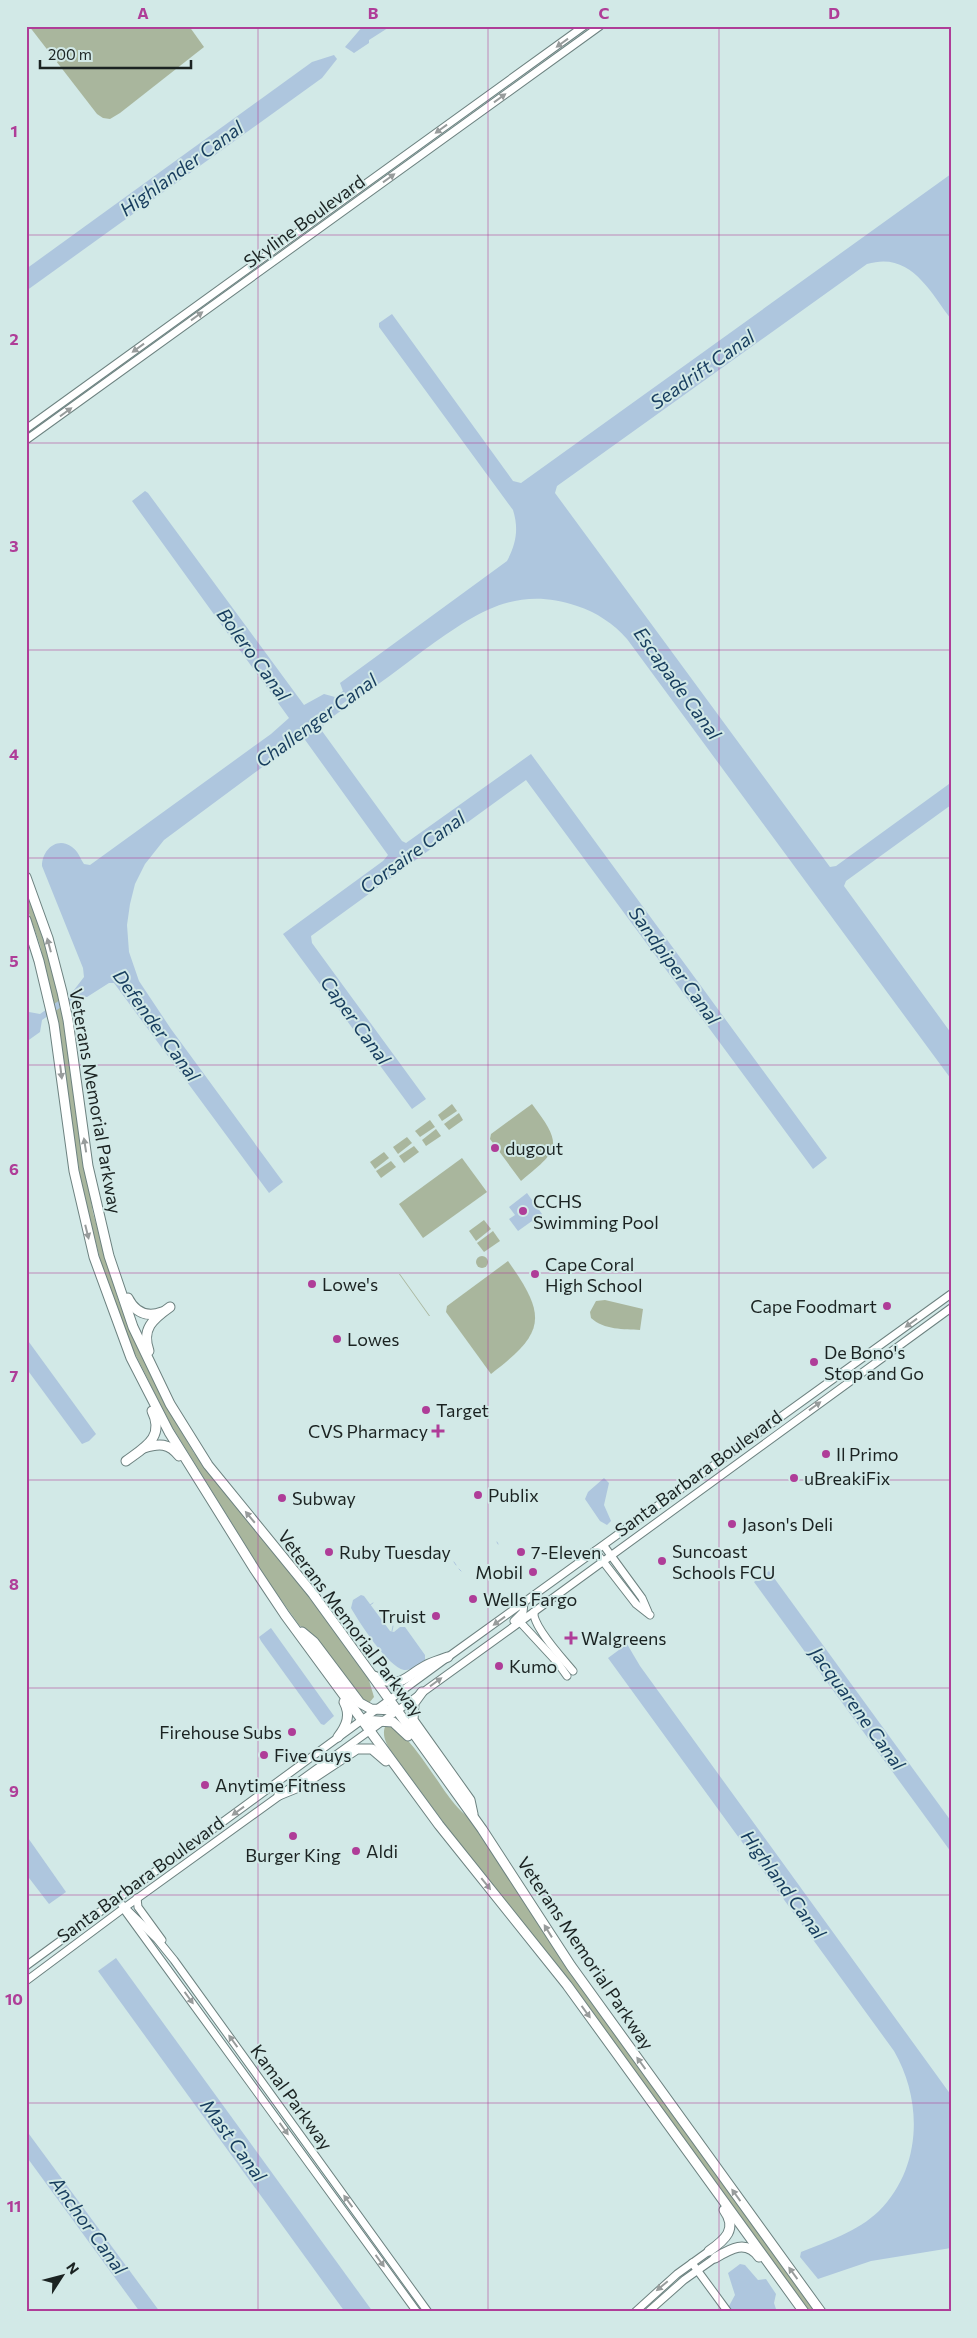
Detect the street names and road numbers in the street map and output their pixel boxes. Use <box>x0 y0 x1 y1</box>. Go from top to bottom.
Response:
street label: Skyline Boulevard <box>239 170 369 272</box>
street label: Veterans Memorial Parkway <box>65 987 127 1215</box>
street label: Santa Barbara Boulevard <box>610 1405 786 1541</box>
street label: Veterans Memorial Parkway <box>273 1525 429 1721</box>
street label: Santa Barbara Boulevard <box>52 1811 228 1947</box>
street label: Veterans Memorial Parkway <box>513 1852 659 2054</box>
street label: Kamal Parkway <box>246 2040 338 2154</box>

